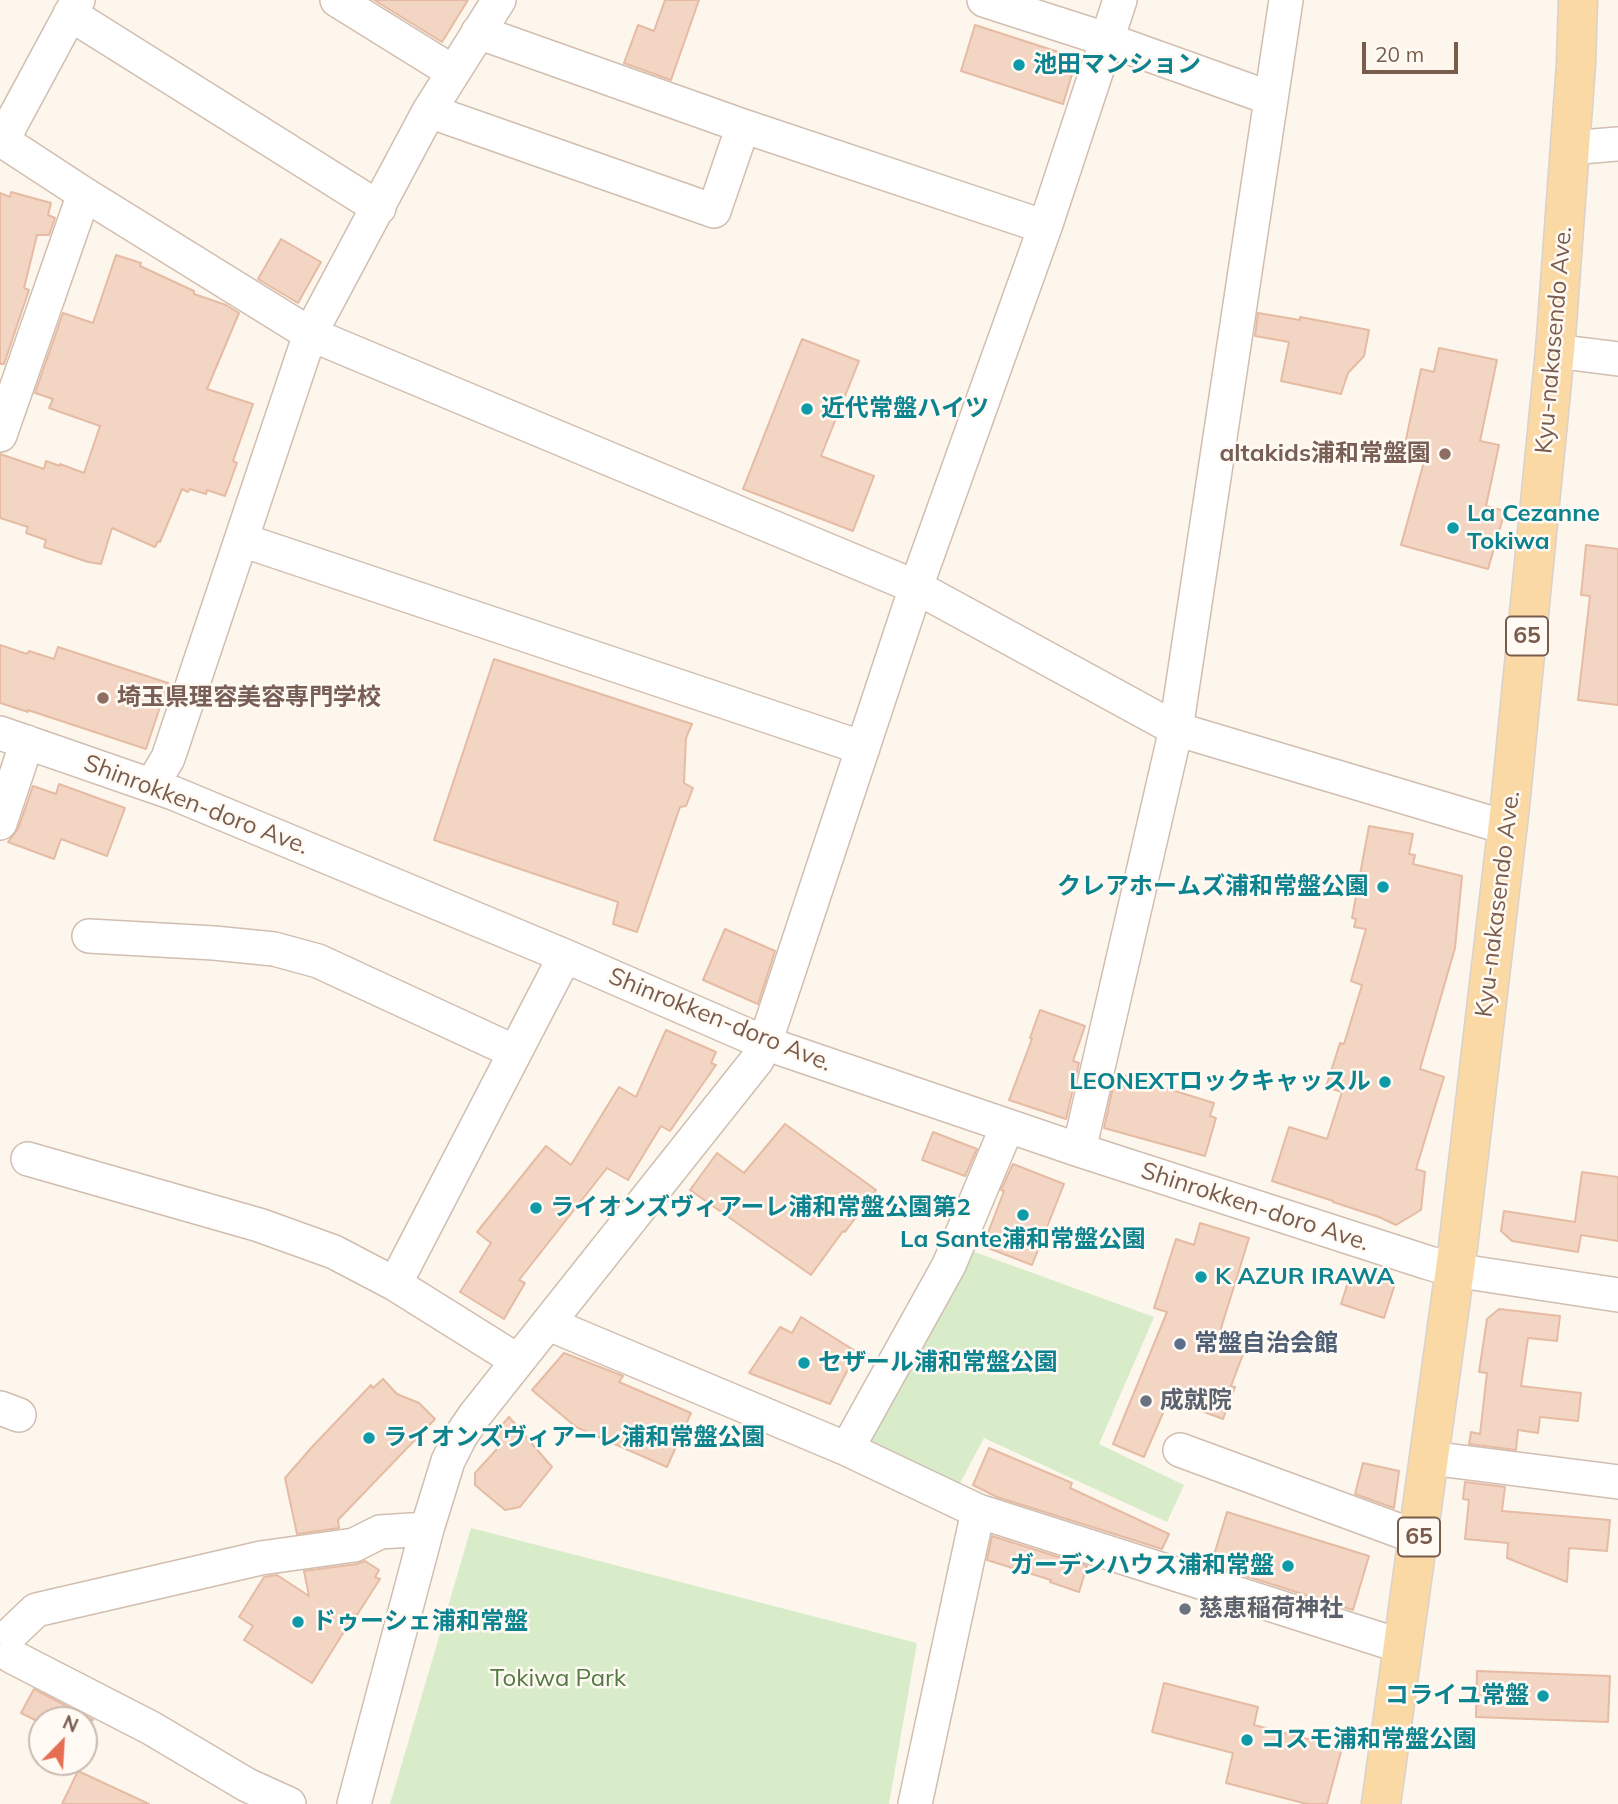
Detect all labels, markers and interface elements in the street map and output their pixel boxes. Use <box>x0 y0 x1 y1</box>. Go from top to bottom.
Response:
scale bar <box>1366 28 1462 72</box>
text: 20 m <box>1375 41 1424 67</box>
place label: 池田マンション <box>1033 51 1201 79</box>
marker: 池田マンション <box>1011 57 1027 73</box>
street label: Kyu-nakasendo Ave. <box>1530 225 1578 455</box>
place label: 近代常盤ハイツ <box>821 395 989 423</box>
marker: 近代常盤ハイツ <box>799 401 815 417</box>
place label: altakids浦和常盤園 <box>1219 440 1431 468</box>
marker: altakids浦和常盤園 <box>1437 446 1453 462</box>
place label: La Cezanne Tokiwa <box>1467 500 1600 556</box>
marker: La Cezanne Tokiwa <box>1445 520 1461 536</box>
road number: 65 <box>1506 616 1548 656</box>
place label: 埼玉県理容美容専門学校 <box>117 684 381 712</box>
marker: 埼玉県理容美容専門学校 <box>95 690 111 706</box>
street label: Shinrokken-doro Ave. <box>80 749 312 861</box>
street label: Kyu-nakasendo Ave. <box>1470 789 1526 1019</box>
place label: クレアホームズ浦和常盤公園 <box>1057 873 1369 901</box>
marker: クレアホームズ浦和常盤公園 <box>1375 879 1391 895</box>
street label: Shinrokken-doro Ave. <box>604 962 836 1078</box>
place label: LEONEXTロックキャッスル <box>1069 1068 1371 1096</box>
marker: LEONEXTロックキャッスル <box>1377 1074 1393 1090</box>
street label: Shinrokken-doro Ave. <box>1137 1157 1373 1257</box>
place label: ライオンズヴィアーレ浦和常盤公園第2 <box>550 1194 971 1222</box>
marker: ライオンズヴィアーレ浦和常盤公園第2 <box>528 1200 544 1216</box>
marker: La Sante浦和常盤公園 <box>1015 1207 1031 1223</box>
place label: La Sante浦和常盤公園 <box>900 1226 1146 1254</box>
place label: K AZUR IRAWA <box>1215 1263 1394 1291</box>
marker: K AZUR IRAWA <box>1193 1269 1209 1285</box>
place label: 常盤自治会館 <box>1194 1330 1338 1358</box>
marker: 常盤自治会館 <box>1172 1336 1188 1352</box>
place label: セザール浦和常盤公園 <box>818 1349 1058 1377</box>
marker: セザール浦和常盤公園 <box>796 1355 812 1371</box>
place label: 成就院 <box>1160 1387 1232 1415</box>
marker: 成就院 <box>1138 1393 1154 1409</box>
place label: ライオンズヴィアーレ浦和常盤公園 <box>383 1424 766 1452</box>
marker: ライオンズヴィアーレ浦和常盤公園 <box>361 1430 377 1446</box>
road number: 65 <box>1398 1518 1440 1556</box>
place label: ガーデンハウス浦和常盤 <box>1010 1552 1274 1580</box>
marker: ガーデンハウス浦和常盤 <box>1280 1558 1296 1574</box>
place label: 慈恵稲荷神社 <box>1199 1595 1343 1623</box>
marker: 慈恵稲荷神社 <box>1177 1601 1193 1617</box>
place label: ドゥーシェ浦和常盤 <box>312 1608 528 1636</box>
marker: ドゥーシェ浦和常盤 <box>290 1614 306 1630</box>
park label: Tokiwa Park <box>490 1665 626 1693</box>
place label: コライユ常盤 <box>1385 1682 1529 1710</box>
marker: コライユ常盤 <box>1535 1688 1551 1704</box>
north arrow <box>28 1706 98 1776</box>
text: N <box>59 1710 82 1738</box>
place label: コスモ浦和常盤公園 <box>1261 1726 1477 1754</box>
marker: コスモ浦和常盤公園 <box>1239 1732 1255 1748</box>

